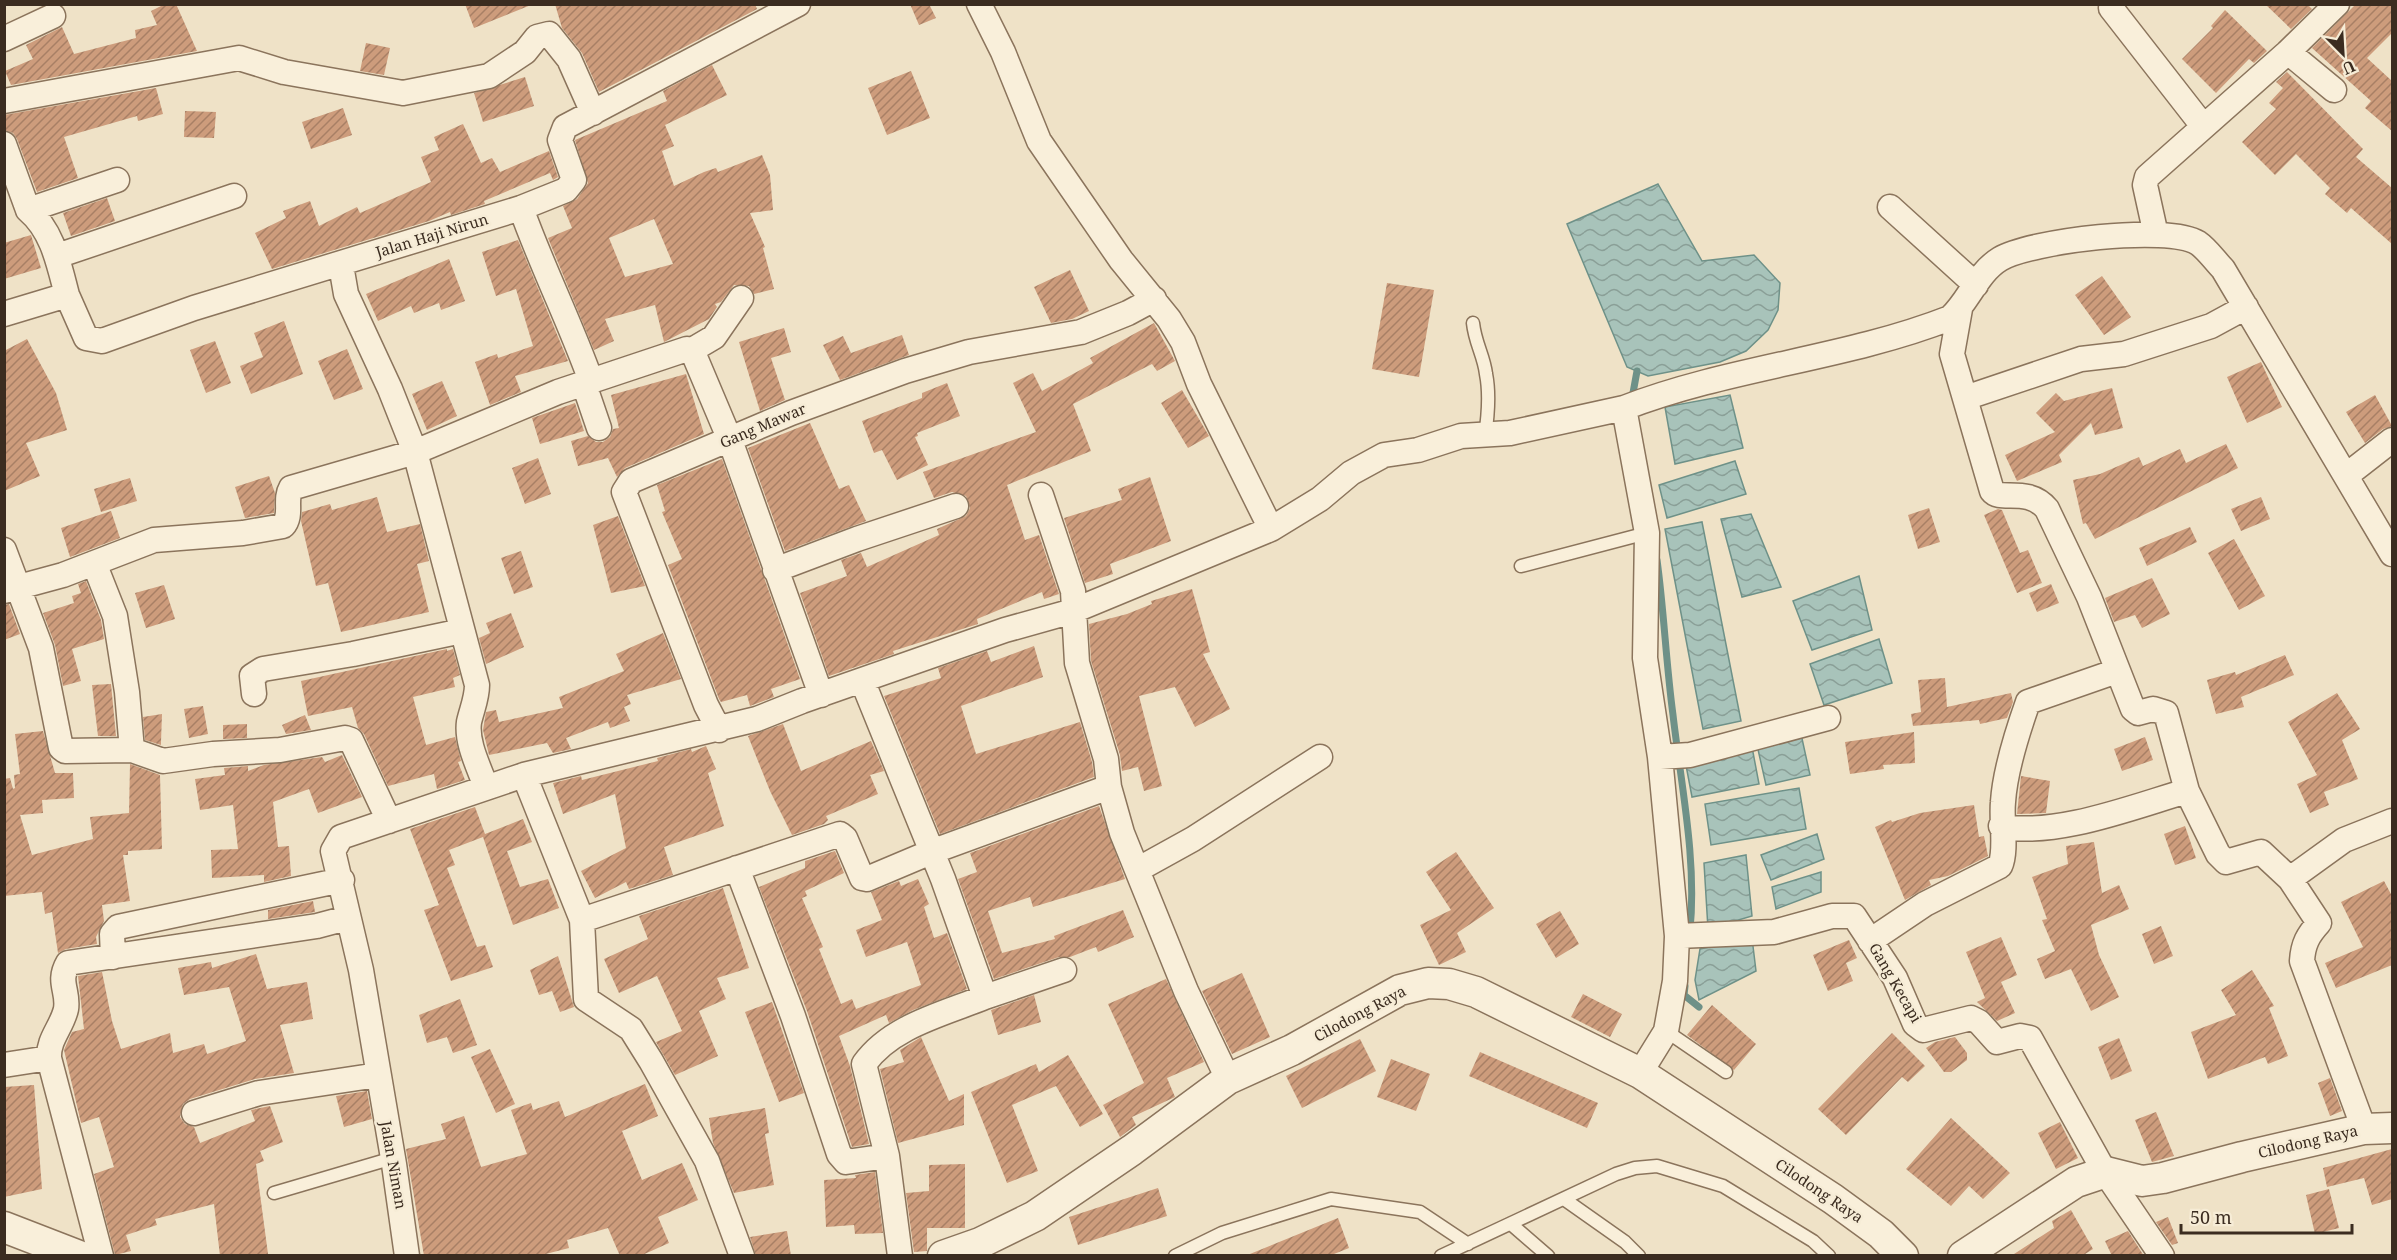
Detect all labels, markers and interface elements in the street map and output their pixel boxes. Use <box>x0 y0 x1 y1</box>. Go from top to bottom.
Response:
north arrow <box>2313 24 2373 84</box>
text: U <box>2339 55 2359 80</box>
street label: Jalan Haji Nirun <box>372 208 491 262</box>
street label: Gang Mawar <box>716 398 809 452</box>
street label: Gang Kecapi <box>1865 939 1927 1026</box>
street label: Cilodong Raya <box>1310 980 1409 1046</box>
street label: Jalan Niman <box>376 1118 412 1211</box>
street label: Cilodong Raya <box>2256 1120 2360 1162</box>
street label: Cilodong Raya <box>1772 1153 1867 1227</box>
scale bar <box>2181 1197 2352 1235</box>
text: 50 m <box>2190 1205 2232 1229</box>

